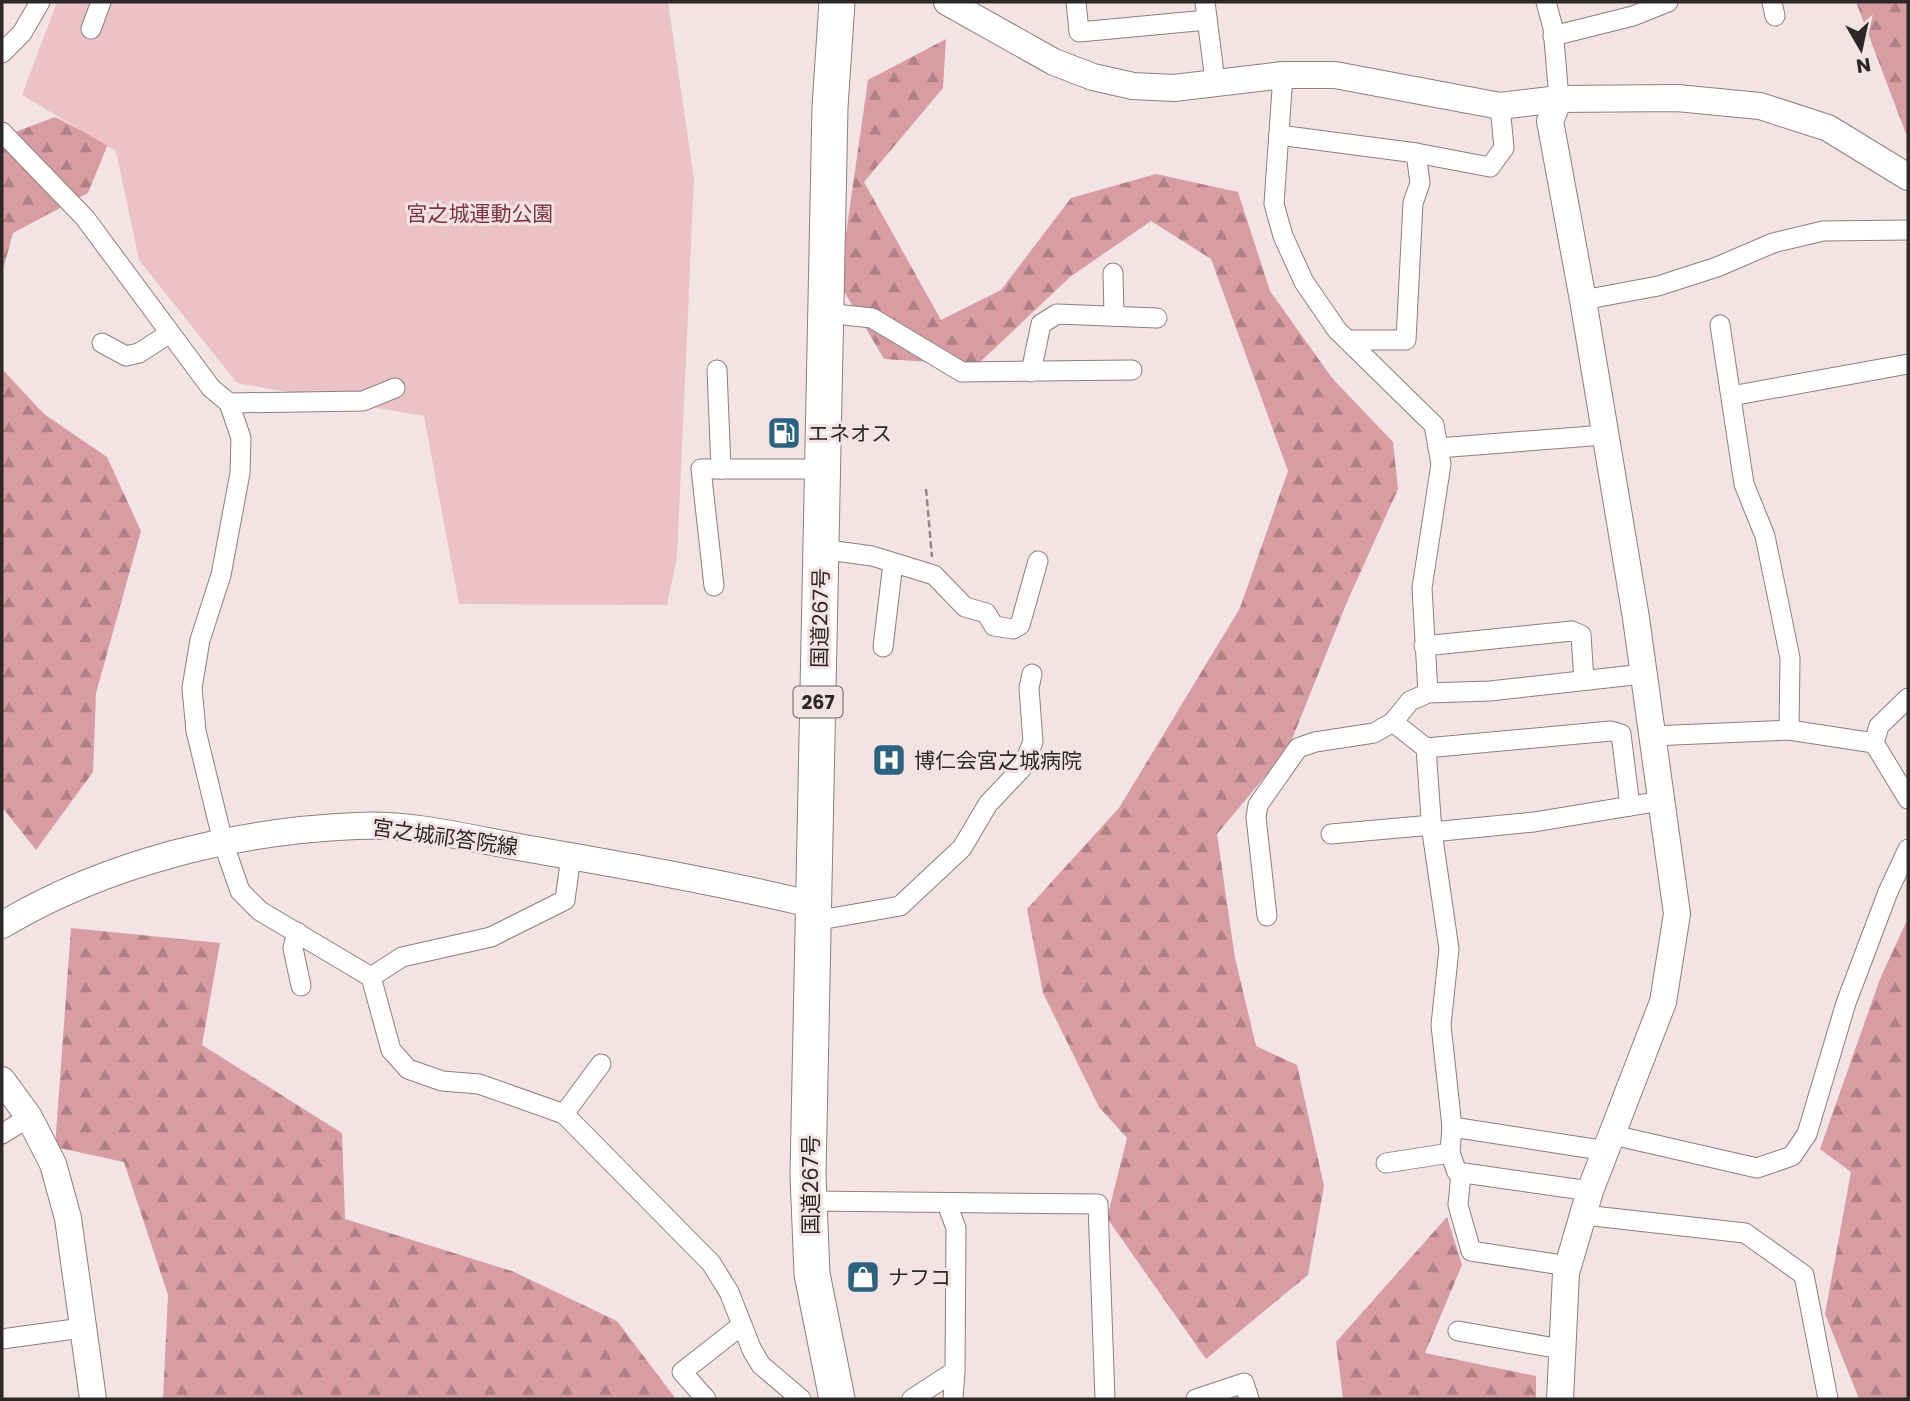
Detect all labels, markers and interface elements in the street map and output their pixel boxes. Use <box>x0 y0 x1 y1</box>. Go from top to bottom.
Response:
north arrow <box>1826 14 1896 84</box>
text: N <box>1854 51 1873 80</box>
park label: 宮之城運動公園 <box>407 199 554 228</box>
fuel station icon: エネオス <box>765 414 803 452</box>
place label: エネオス <box>808 419 892 448</box>
street label: 国道267号 <box>805 568 835 668</box>
road number: 267 <box>794 687 842 718</box>
hospital icon: 博仁会宮之城病院 <box>870 741 908 779</box>
place label: 博仁会宮之城病院 <box>914 746 1082 775</box>
street label: 宮之城祁答院線 <box>370 812 520 862</box>
street label: 国道267号 <box>796 1135 825 1235</box>
shop icon: ナフコ <box>844 1258 882 1296</box>
place label: ナフコ <box>888 1263 951 1292</box>

